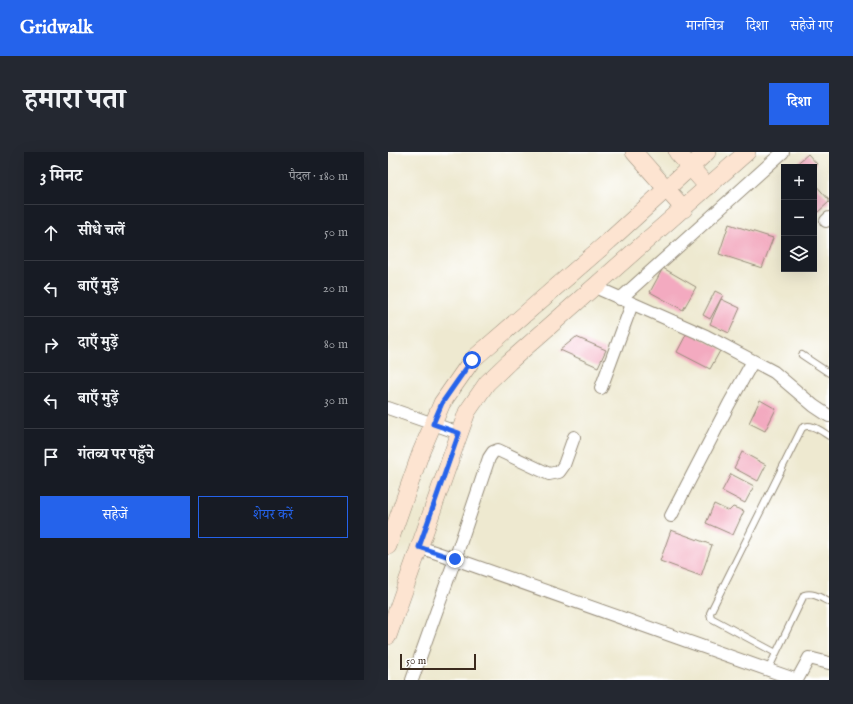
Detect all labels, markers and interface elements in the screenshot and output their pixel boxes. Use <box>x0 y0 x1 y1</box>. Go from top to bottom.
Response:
text: Gridwalk <box>20 16 93 40</box>
text: मानचित्र <box>686 17 724 35</box>
text: दिशा <box>746 17 768 35</box>
text: सहेजे गए <box>790 17 833 35</box>
text: हमारा पता <box>24 83 125 118</box>
button: दिशा <box>769 83 829 125</box>
map controls <box>781 164 817 272</box>
button: + <box>781 164 817 200</box>
text: 3 मिनट <box>40 166 82 187</box>
text: पैदल · 180 m <box>289 168 348 185</box>
button: − <box>781 200 817 236</box>
text: सीधे चलें <box>78 221 125 240</box>
icon: ahead <box>40 222 62 244</box>
text: 50 m <box>324 224 348 241</box>
button: layers <box>781 236 817 272</box>
text: बाएँ मुड़ें <box>78 277 118 296</box>
icon: left <box>40 278 62 300</box>
text: 20 m <box>323 280 348 297</box>
text: दाएँ मुड़ें <box>78 333 118 352</box>
icon: right <box>40 334 62 356</box>
text: 80 m <box>324 336 348 353</box>
route start <box>463 351 481 369</box>
text: बाएँ मुड़ें <box>78 389 118 408</box>
icon: left <box>40 390 62 412</box>
text: 30 m <box>324 392 348 409</box>
text: गंतव्य पर पहुँचे <box>78 445 154 464</box>
icon: arrive <box>40 446 62 468</box>
button: सहेजें <box>40 496 190 538</box>
button: शेयर करें <box>198 496 348 538</box>
route end <box>446 550 464 568</box>
scale bar <box>400 652 476 671</box>
text: 50 m <box>406 654 426 668</box>

